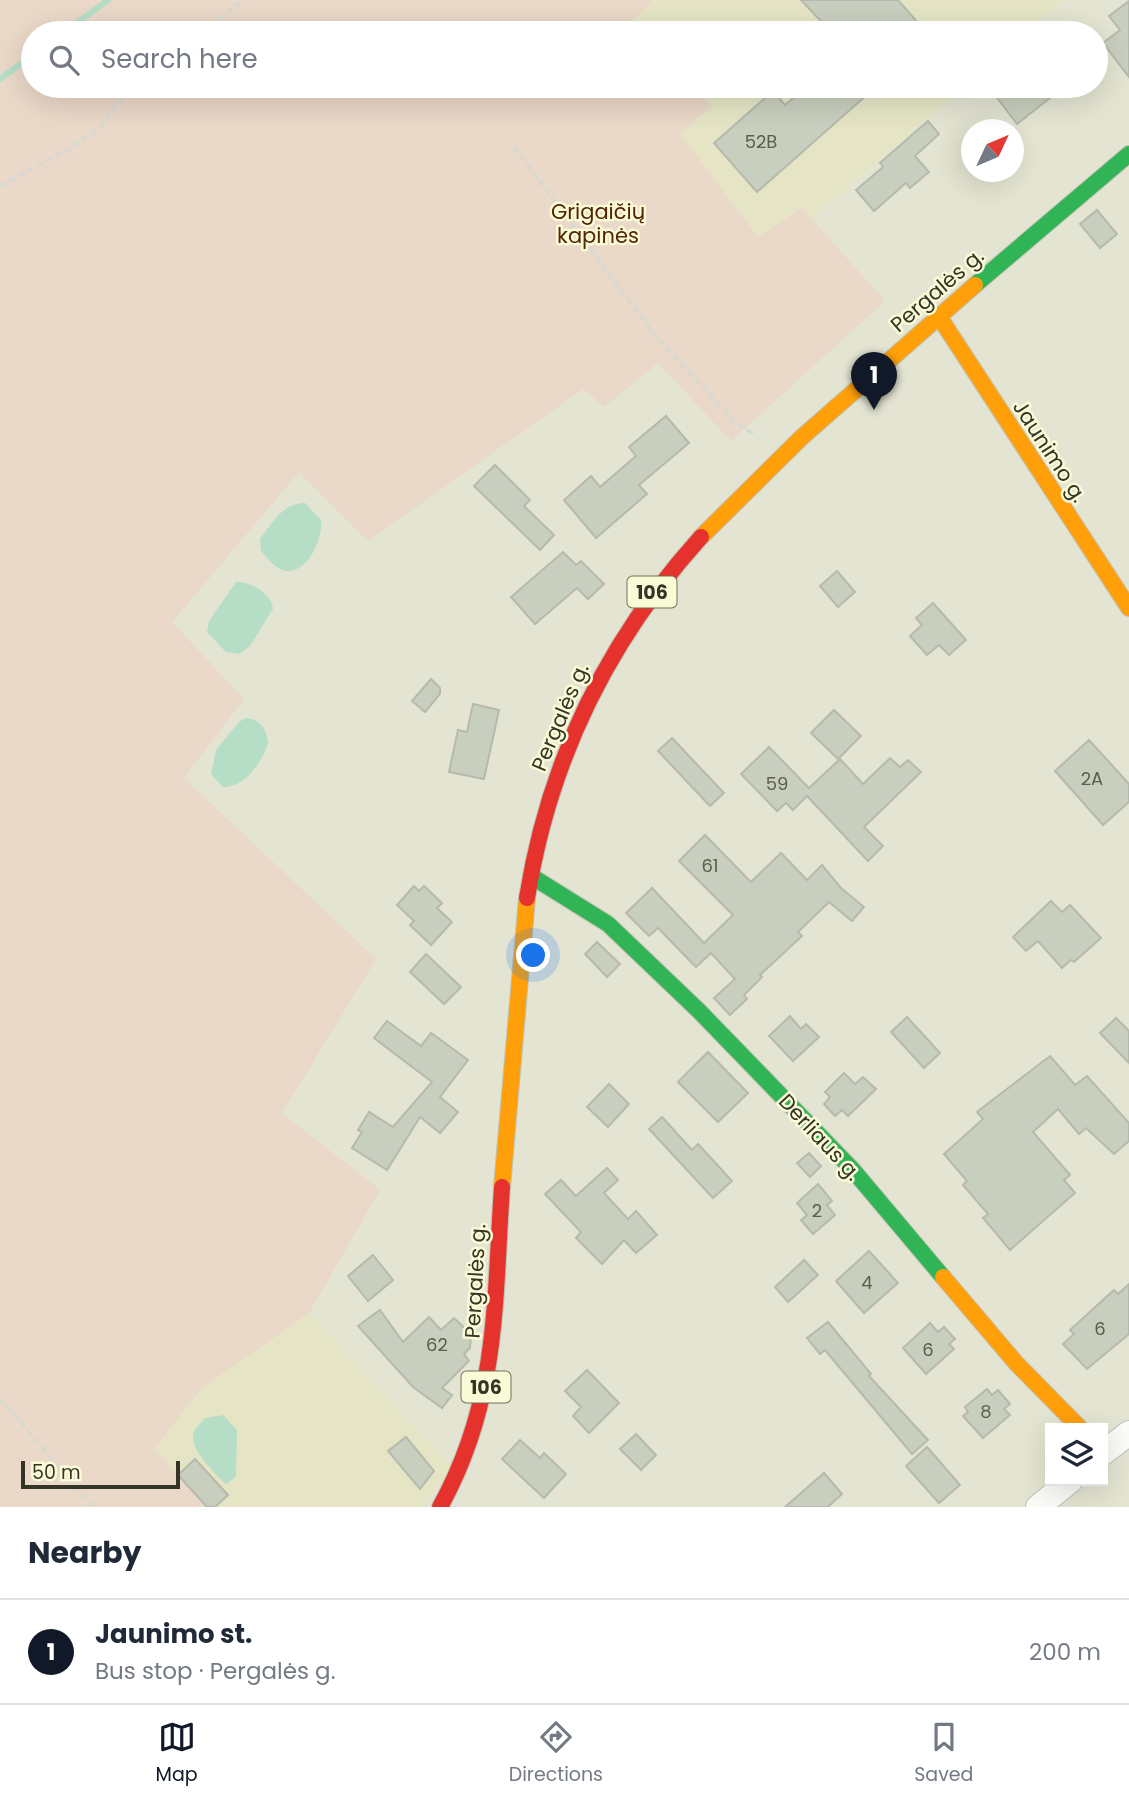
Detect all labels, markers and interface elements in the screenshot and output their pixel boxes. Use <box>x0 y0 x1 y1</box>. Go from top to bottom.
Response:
search box <box>21 21 1108 98</box>
icon: search <box>45 41 83 79</box>
text: Search here <box>101 41 258 77</box>
north arrow <box>961 119 1024 182</box>
house number: 52B <box>745 129 777 154</box>
park label: Grigaičių kapinės <box>551 197 645 250</box>
street label: Pergalės g. <box>884 241 990 339</box>
pin: 1 <box>851 352 897 410</box>
street label: Jaunimo g. <box>1006 394 1094 508</box>
road number: 106 <box>628 576 676 608</box>
street label: Pergalės g. <box>524 659 596 775</box>
house number: 2A <box>1081 766 1103 791</box>
house number: 59 <box>766 771 788 796</box>
house number: 61 <box>701 853 719 878</box>
your location <box>516 938 550 972</box>
street label: Derliaus g. <box>772 1087 868 1187</box>
house number: 2 <box>812 1198 822 1223</box>
street label: Pergalės g. <box>458 1223 492 1339</box>
house number: 4 <box>861 1270 873 1295</box>
house number: 6 <box>1094 1316 1106 1341</box>
house number: 62 <box>426 1332 448 1357</box>
house number: 6 <box>922 1337 934 1362</box>
road number: 106 <box>462 1372 510 1402</box>
house number: 8 <box>980 1399 992 1424</box>
map controls <box>1045 1423 1108 1486</box>
button: layers <box>1045 1423 1108 1486</box>
scale bar <box>21 1458 180 1490</box>
text: 50 m <box>32 1459 81 1486</box>
text: Nearby <box>28 1531 142 1574</box>
text: Jaunimo st. <box>95 1616 252 1652</box>
text: 1 <box>47 1636 55 1668</box>
text: 200 m <box>1029 1636 1101 1668</box>
text: Bus stop · Pergalės g. <box>95 1655 335 1687</box>
tab: Map <box>156 1718 198 1789</box>
tab: Directions <box>509 1718 603 1789</box>
tab: Saved <box>914 1718 973 1789</box>

